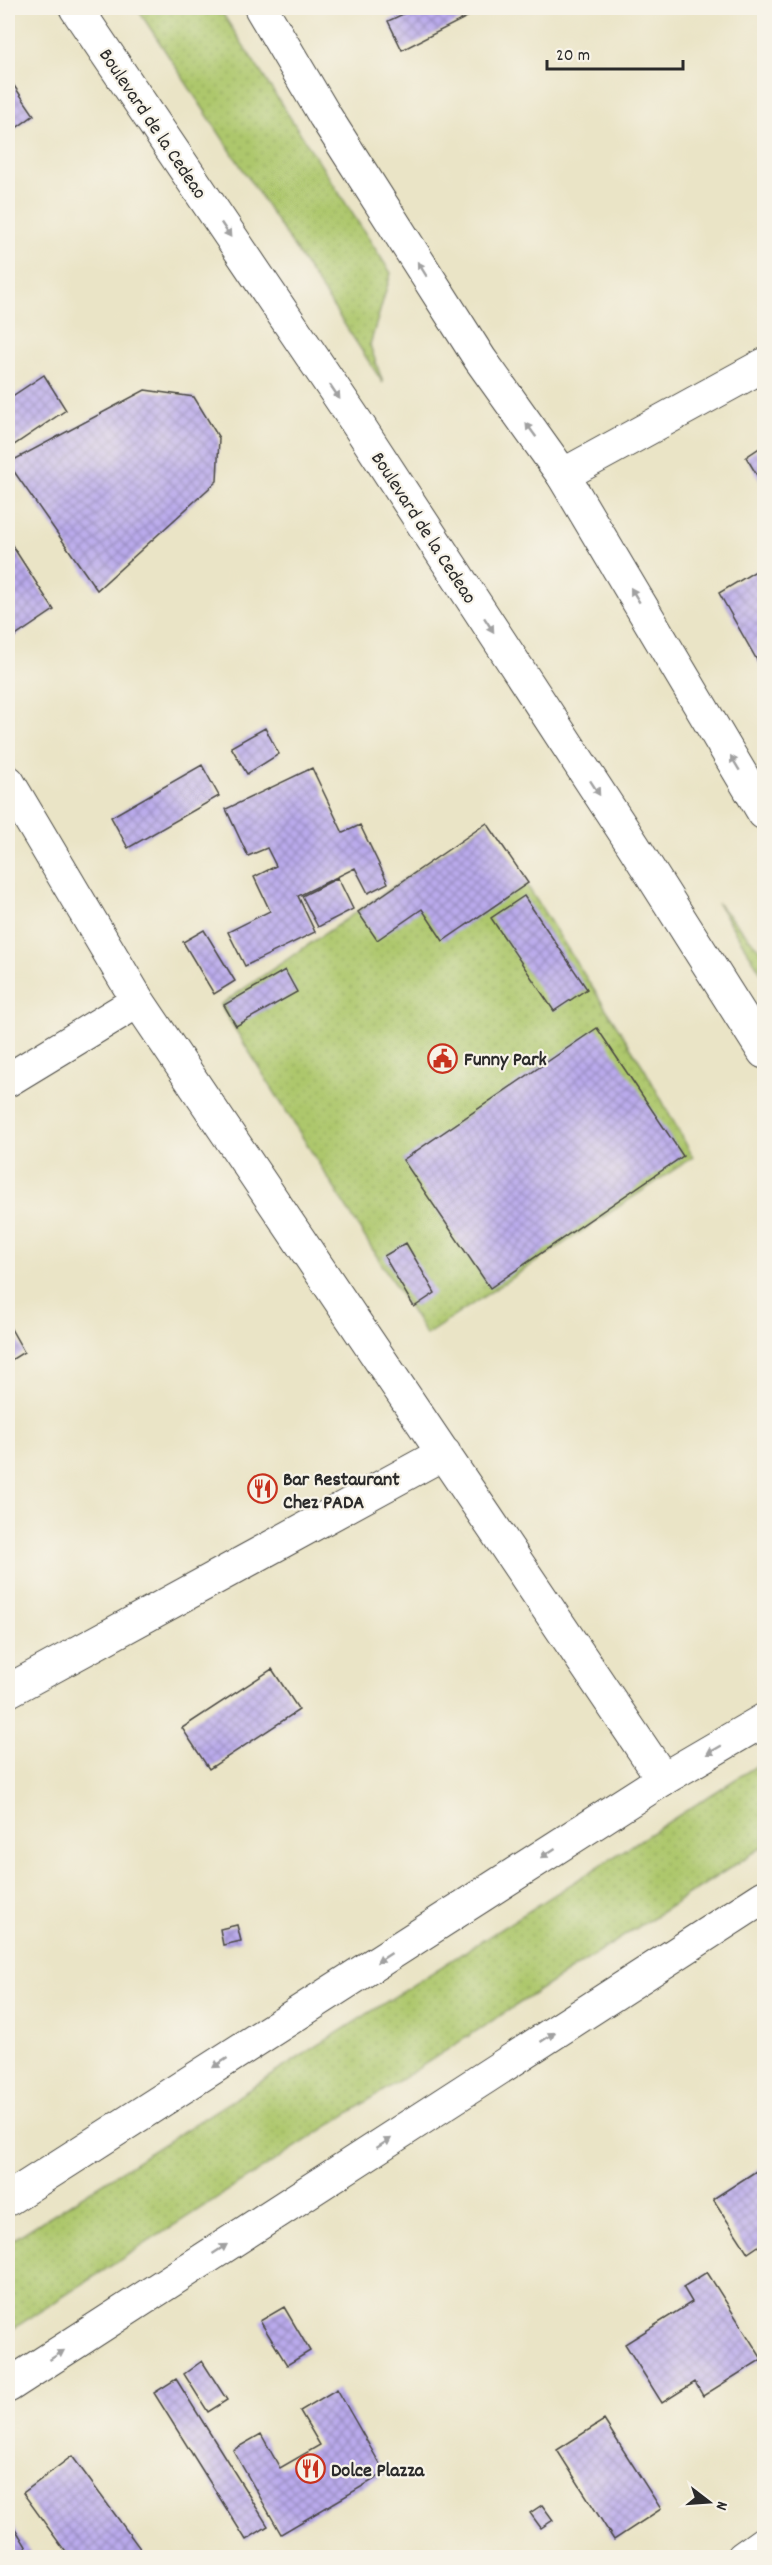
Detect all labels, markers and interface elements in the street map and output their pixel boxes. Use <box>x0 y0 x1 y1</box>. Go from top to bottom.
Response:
scale bar <box>547 33 684 71</box>
street label: Boulevard de la Cedeao <box>91 44 212 206</box>
text: 20 m <box>556 44 590 69</box>
one-way arrow <box>221 222 232 238</box>
one-way arrow <box>417 260 428 277</box>
one-way arrow <box>330 383 341 400</box>
one-way arrow <box>525 423 537 439</box>
street label: Boulevard de la Cedeao <box>363 447 482 610</box>
one-way arrow <box>629 587 640 603</box>
one-way arrow <box>483 617 494 633</box>
one-way arrow <box>729 755 740 771</box>
one-way arrow <box>590 780 601 796</box>
public building icon: Funny Park <box>427 1042 459 1074</box>
place label: Funny Park <box>464 1047 547 1075</box>
place label: Bar Restaurant Chez PADA <box>283 1467 400 1518</box>
restaurant icon: Bar Restaurant Chez PADA <box>246 1473 278 1505</box>
one-way arrow <box>706 1744 722 1755</box>
one-way arrow <box>540 1847 557 1858</box>
one-way arrow <box>376 1952 392 1963</box>
one-way arrow <box>540 2031 556 2042</box>
one-way arrow <box>212 2057 228 2068</box>
one-way arrow <box>376 2137 392 2148</box>
one-way arrow <box>212 2243 229 2254</box>
one-way arrow <box>49 2349 65 2360</box>
restaurant icon: Dolce Plazza <box>294 2453 326 2485</box>
place label: Dolce Plazza <box>331 2458 425 2486</box>
north arrow <box>679 2472 739 2532</box>
text: N <box>709 2499 733 2513</box>

